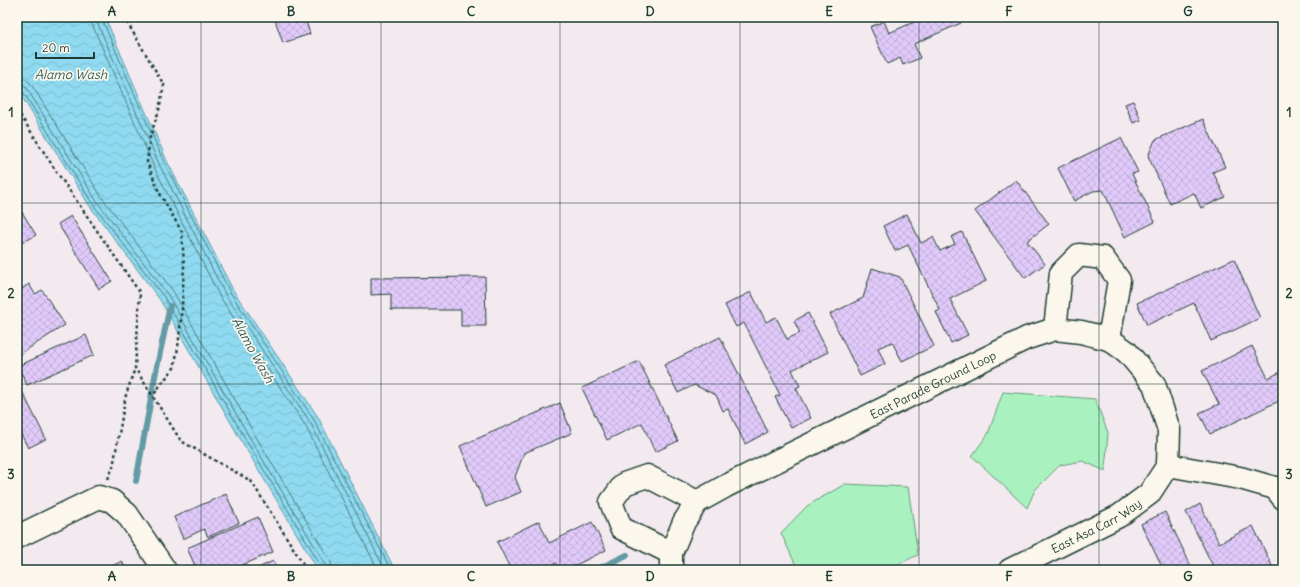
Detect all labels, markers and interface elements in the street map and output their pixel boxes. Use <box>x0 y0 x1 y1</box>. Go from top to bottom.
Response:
text: A <box>108 3 117 20</box>
text: B <box>287 3 296 20</box>
text: C <box>467 3 476 20</box>
text: D <box>645 3 655 20</box>
text: E <box>825 3 833 20</box>
text: F <box>1005 3 1013 20</box>
text: G <box>1183 3 1193 20</box>
scale bar <box>36 34 94 60</box>
text: 20 m <box>42 40 70 55</box>
water label: Alamo Wash <box>35 66 108 83</box>
text: 1 <box>8 104 14 121</box>
text: 1 <box>1286 104 1292 121</box>
text: 2 <box>7 285 15 302</box>
text: 2 <box>1285 285 1293 302</box>
water label: Alamo Wash <box>228 314 278 386</box>
street label: East Parade Ground Loop <box>867 347 998 422</box>
text: 3 <box>7 466 15 483</box>
text: 3 <box>1285 466 1293 483</box>
street label: East Asa Carr Way <box>1049 495 1144 556</box>
text: A <box>108 568 117 585</box>
text: B <box>287 568 296 585</box>
text: C <box>467 568 476 585</box>
text: D <box>645 568 655 585</box>
text: E <box>825 568 833 585</box>
text: F <box>1005 568 1013 585</box>
text: G <box>1183 568 1193 585</box>

